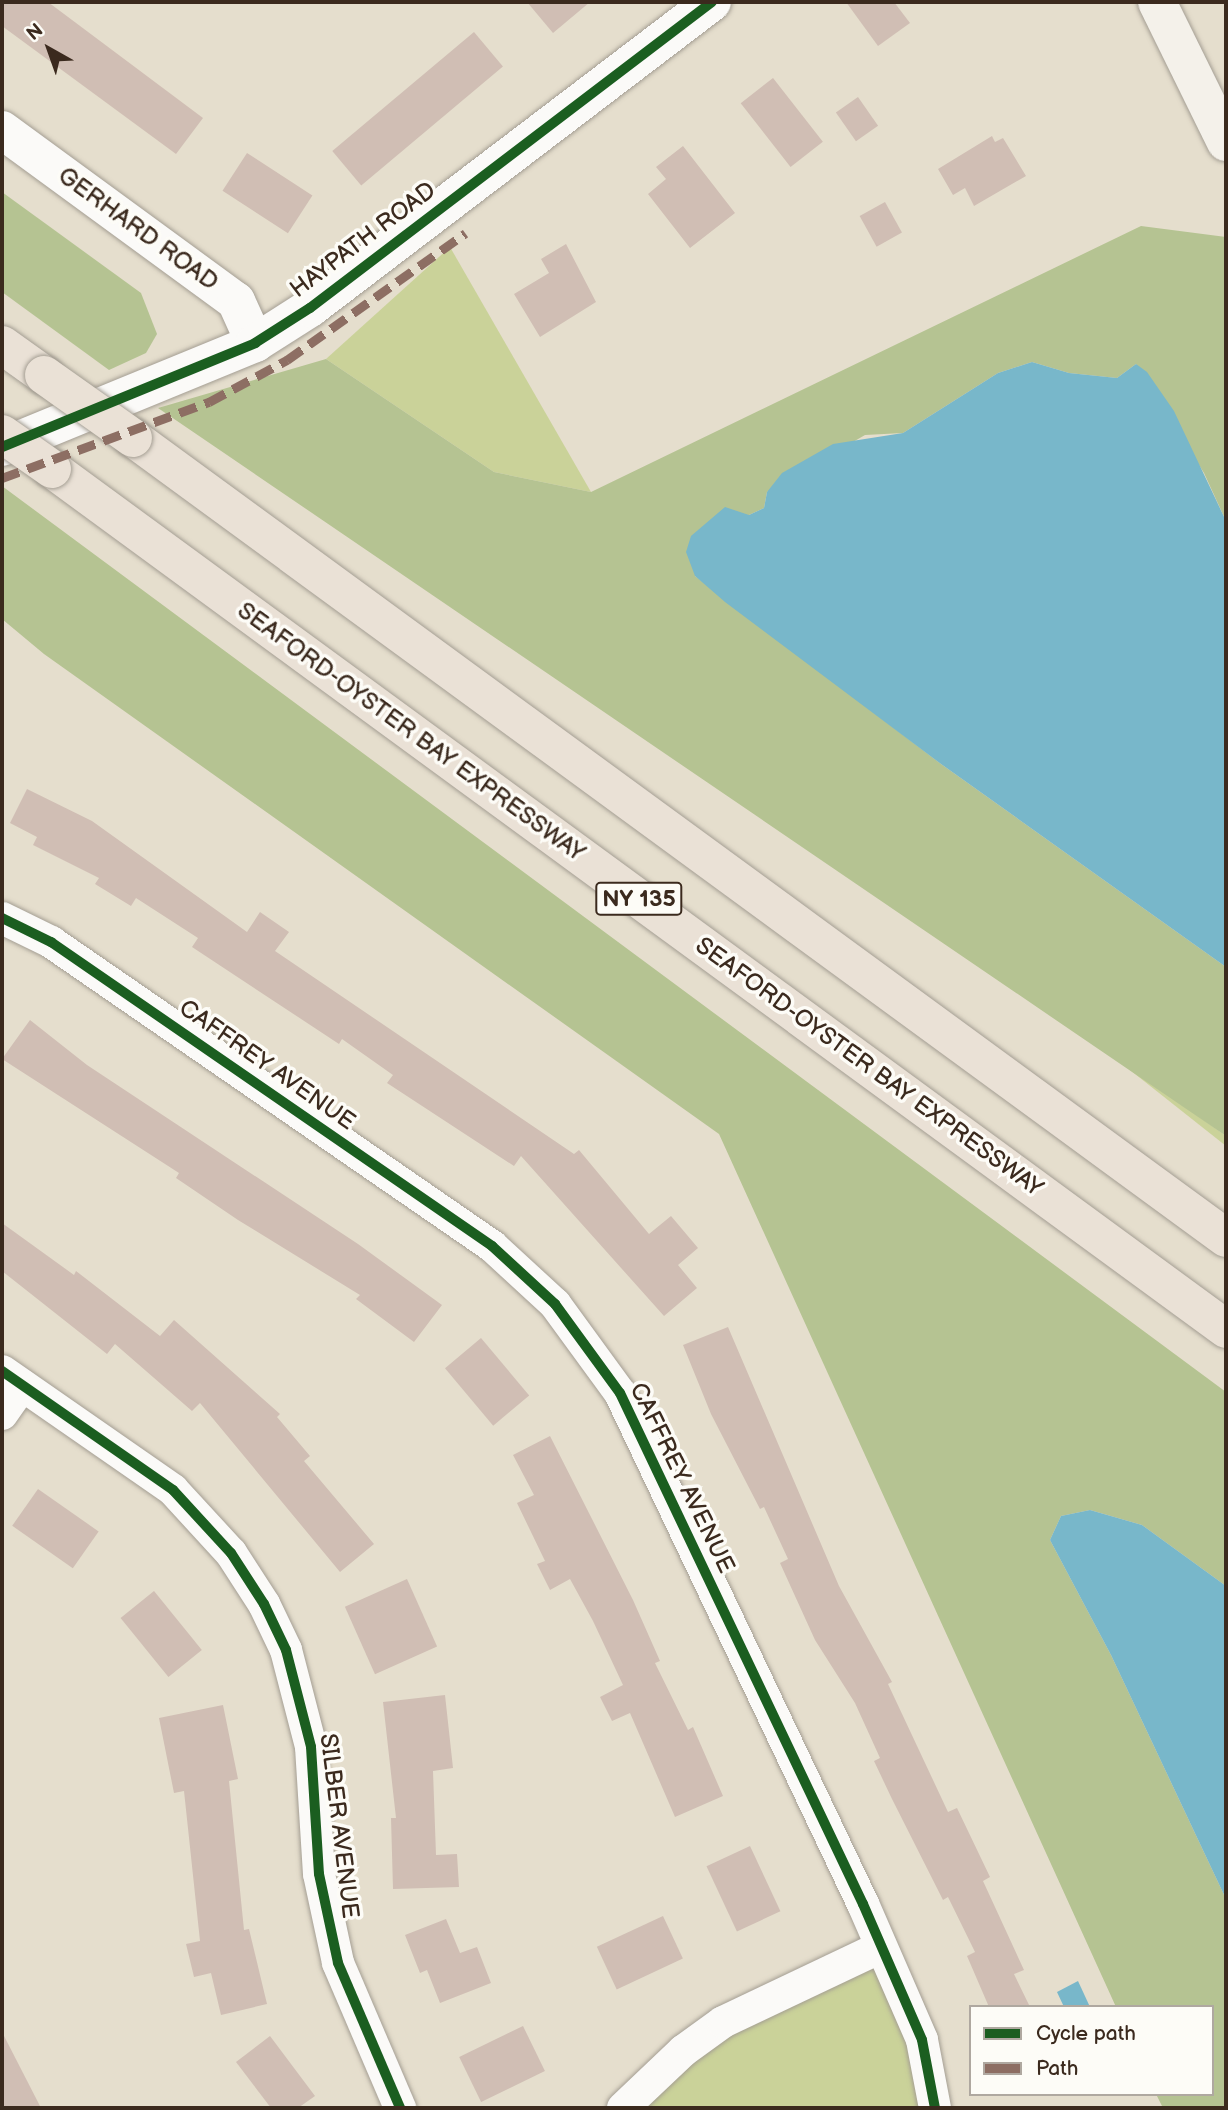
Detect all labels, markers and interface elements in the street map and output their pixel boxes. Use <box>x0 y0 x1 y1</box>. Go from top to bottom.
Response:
north arrow <box>14 14 84 84</box>
text: N <box>22 19 48 46</box>
street label: GERHARD ROAD <box>52 161 224 297</box>
street label: HAYPATH ROAD <box>285 176 441 304</box>
street label: SEAFORD-OYSTER BAY EXPRESSWAY <box>232 596 590 868</box>
road number: NY 135 <box>595 879 683 918</box>
street label: SEAFORD-OYSTER BAY EXPRESSWAY <box>690 931 1048 1203</box>
street label: CAFFREY AVENUE <box>173 993 361 1137</box>
street label: CAFFREY AVENUE <box>623 1378 741 1578</box>
street label: SILBER AVENUE <box>313 1732 365 1920</box>
legend <box>969 2005 1214 2096</box>
text: Cycle path <box>1036 2021 1136 2046</box>
text: Path <box>1036 2056 1078 2081</box>

